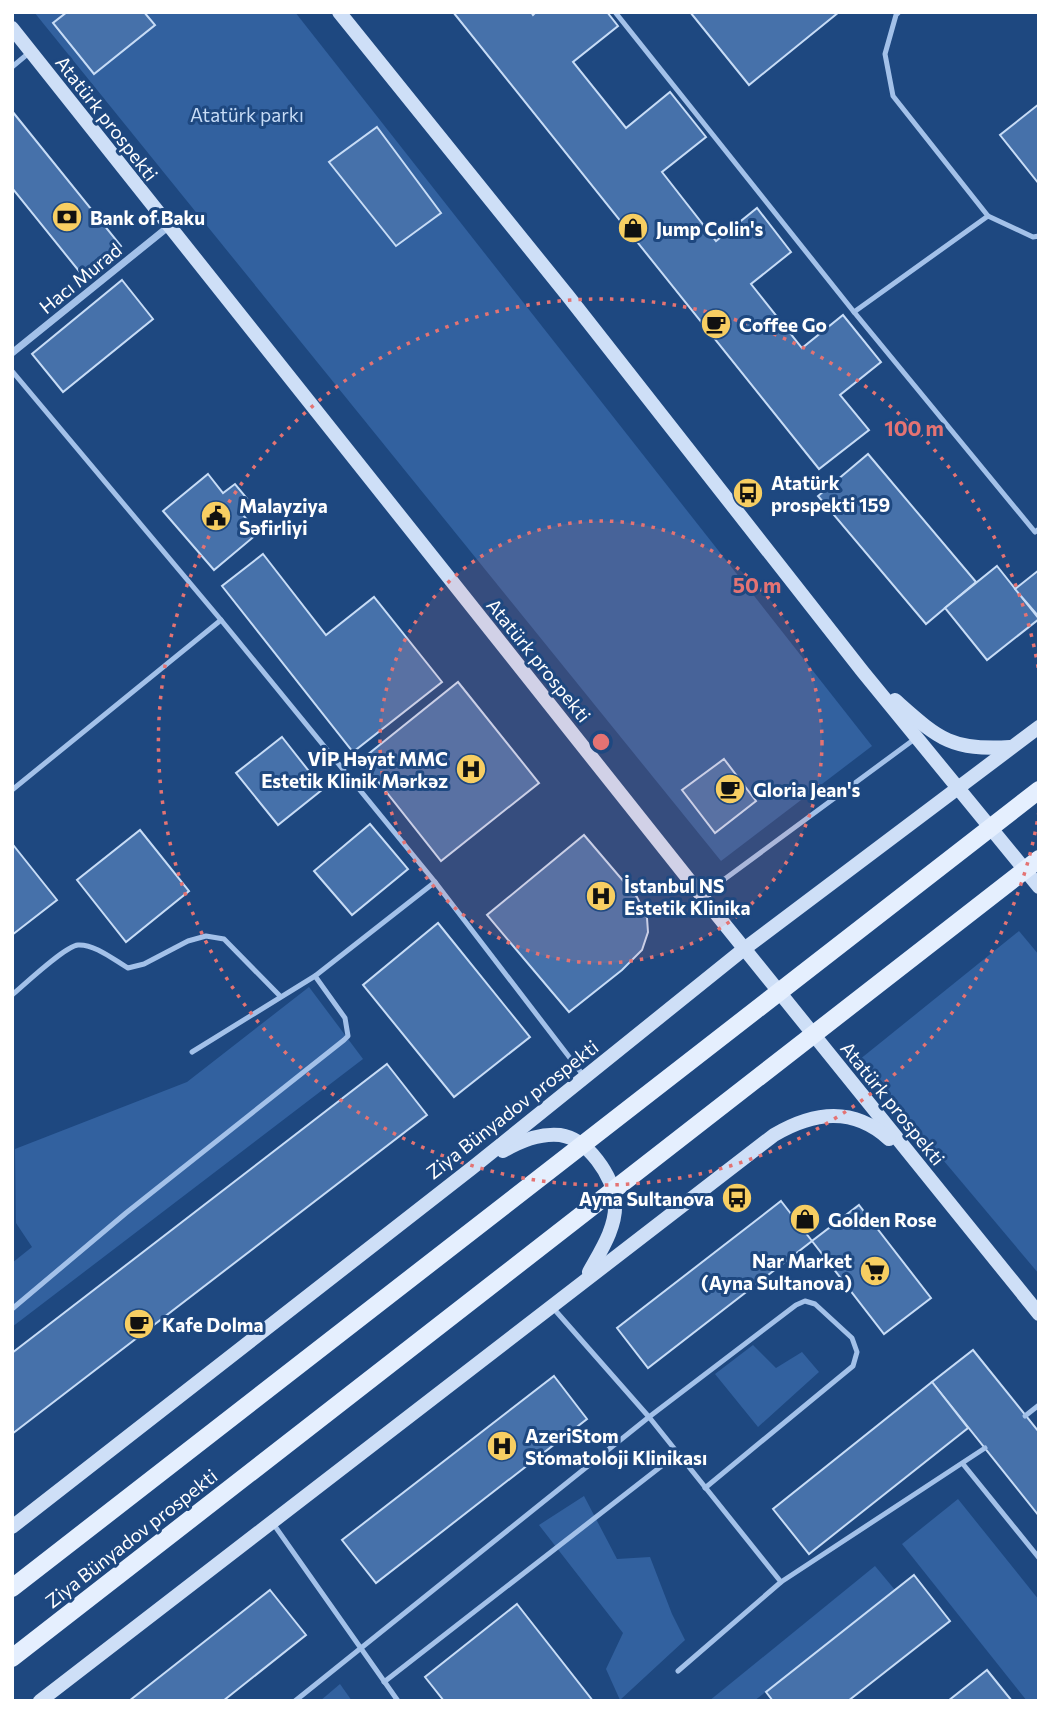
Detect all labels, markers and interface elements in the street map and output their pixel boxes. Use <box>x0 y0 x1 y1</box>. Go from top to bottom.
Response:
street label: Atatürk prospekti <box>51 51 163 185</box>
park label: Atatürk parkı <box>190 103 304 126</box>
bank icon: Bank of Baku <box>50 200 84 234</box>
place label: Bank of Baku <box>90 206 205 229</box>
shop icon: Jump Colin's <box>616 211 650 245</box>
place label: Jump Colin's <box>656 217 763 240</box>
street label: Hacı Murad <box>34 238 126 318</box>
cafe icon: Coffee Go <box>699 307 733 341</box>
place label: Coffee Go <box>739 313 827 336</box>
text: 100 m <box>884 415 944 440</box>
place label: Atatürk prospekti 159 <box>771 471 890 516</box>
bus stop icon: Atatürk prospekti 159 <box>731 476 765 510</box>
place label: Malayziya Səfirliyi <box>239 494 328 539</box>
public building icon: Malayziya Səfirliyi <box>199 499 233 533</box>
text: 50 m <box>733 572 781 597</box>
street label: Atatürk prospekti <box>482 593 596 727</box>
centre of rings <box>589 730 613 754</box>
place label: VİP Həyat MMC Estetik Klinik Mərkəz <box>261 747 448 792</box>
hospital icon: VİP Həyat MMC Estetik Klinik Mərkəz <box>454 752 488 786</box>
cafe icon: Gloria Jean's <box>713 772 747 806</box>
place label: Gloria Jean's <box>753 778 861 801</box>
place label: İstanbul NS Estetik Klinika <box>624 874 751 919</box>
hospital icon: İstanbul NS Estetik Klinika <box>584 879 618 913</box>
street label: Ziya Bünyadov prospekti <box>421 1035 603 1183</box>
street label: Atatürk prospekti <box>836 1036 950 1170</box>
bus stop icon: Ayna Sultanova <box>720 1181 754 1215</box>
place label: Ayna Sultanova <box>579 1187 714 1210</box>
shop icon: Golden Rose <box>788 1202 822 1236</box>
place label: Golden Rose <box>828 1208 937 1231</box>
place label: Nar Market (Ayna Sultanova) <box>701 1249 852 1294</box>
supermarket icon: Nar Market (Ayna Sultanova) <box>858 1254 892 1288</box>
cafe icon: Kafe Dolma <box>122 1307 156 1341</box>
place label: Kafe Dolma <box>162 1313 263 1336</box>
place label: AzeriStom Stomatoloji Klinikası <box>525 1424 707 1469</box>
hospital icon: AzeriStom Stomatoloji Klinikası <box>485 1429 519 1463</box>
street label: Ziya Bünyadov prospekti <box>40 1464 222 1612</box>

